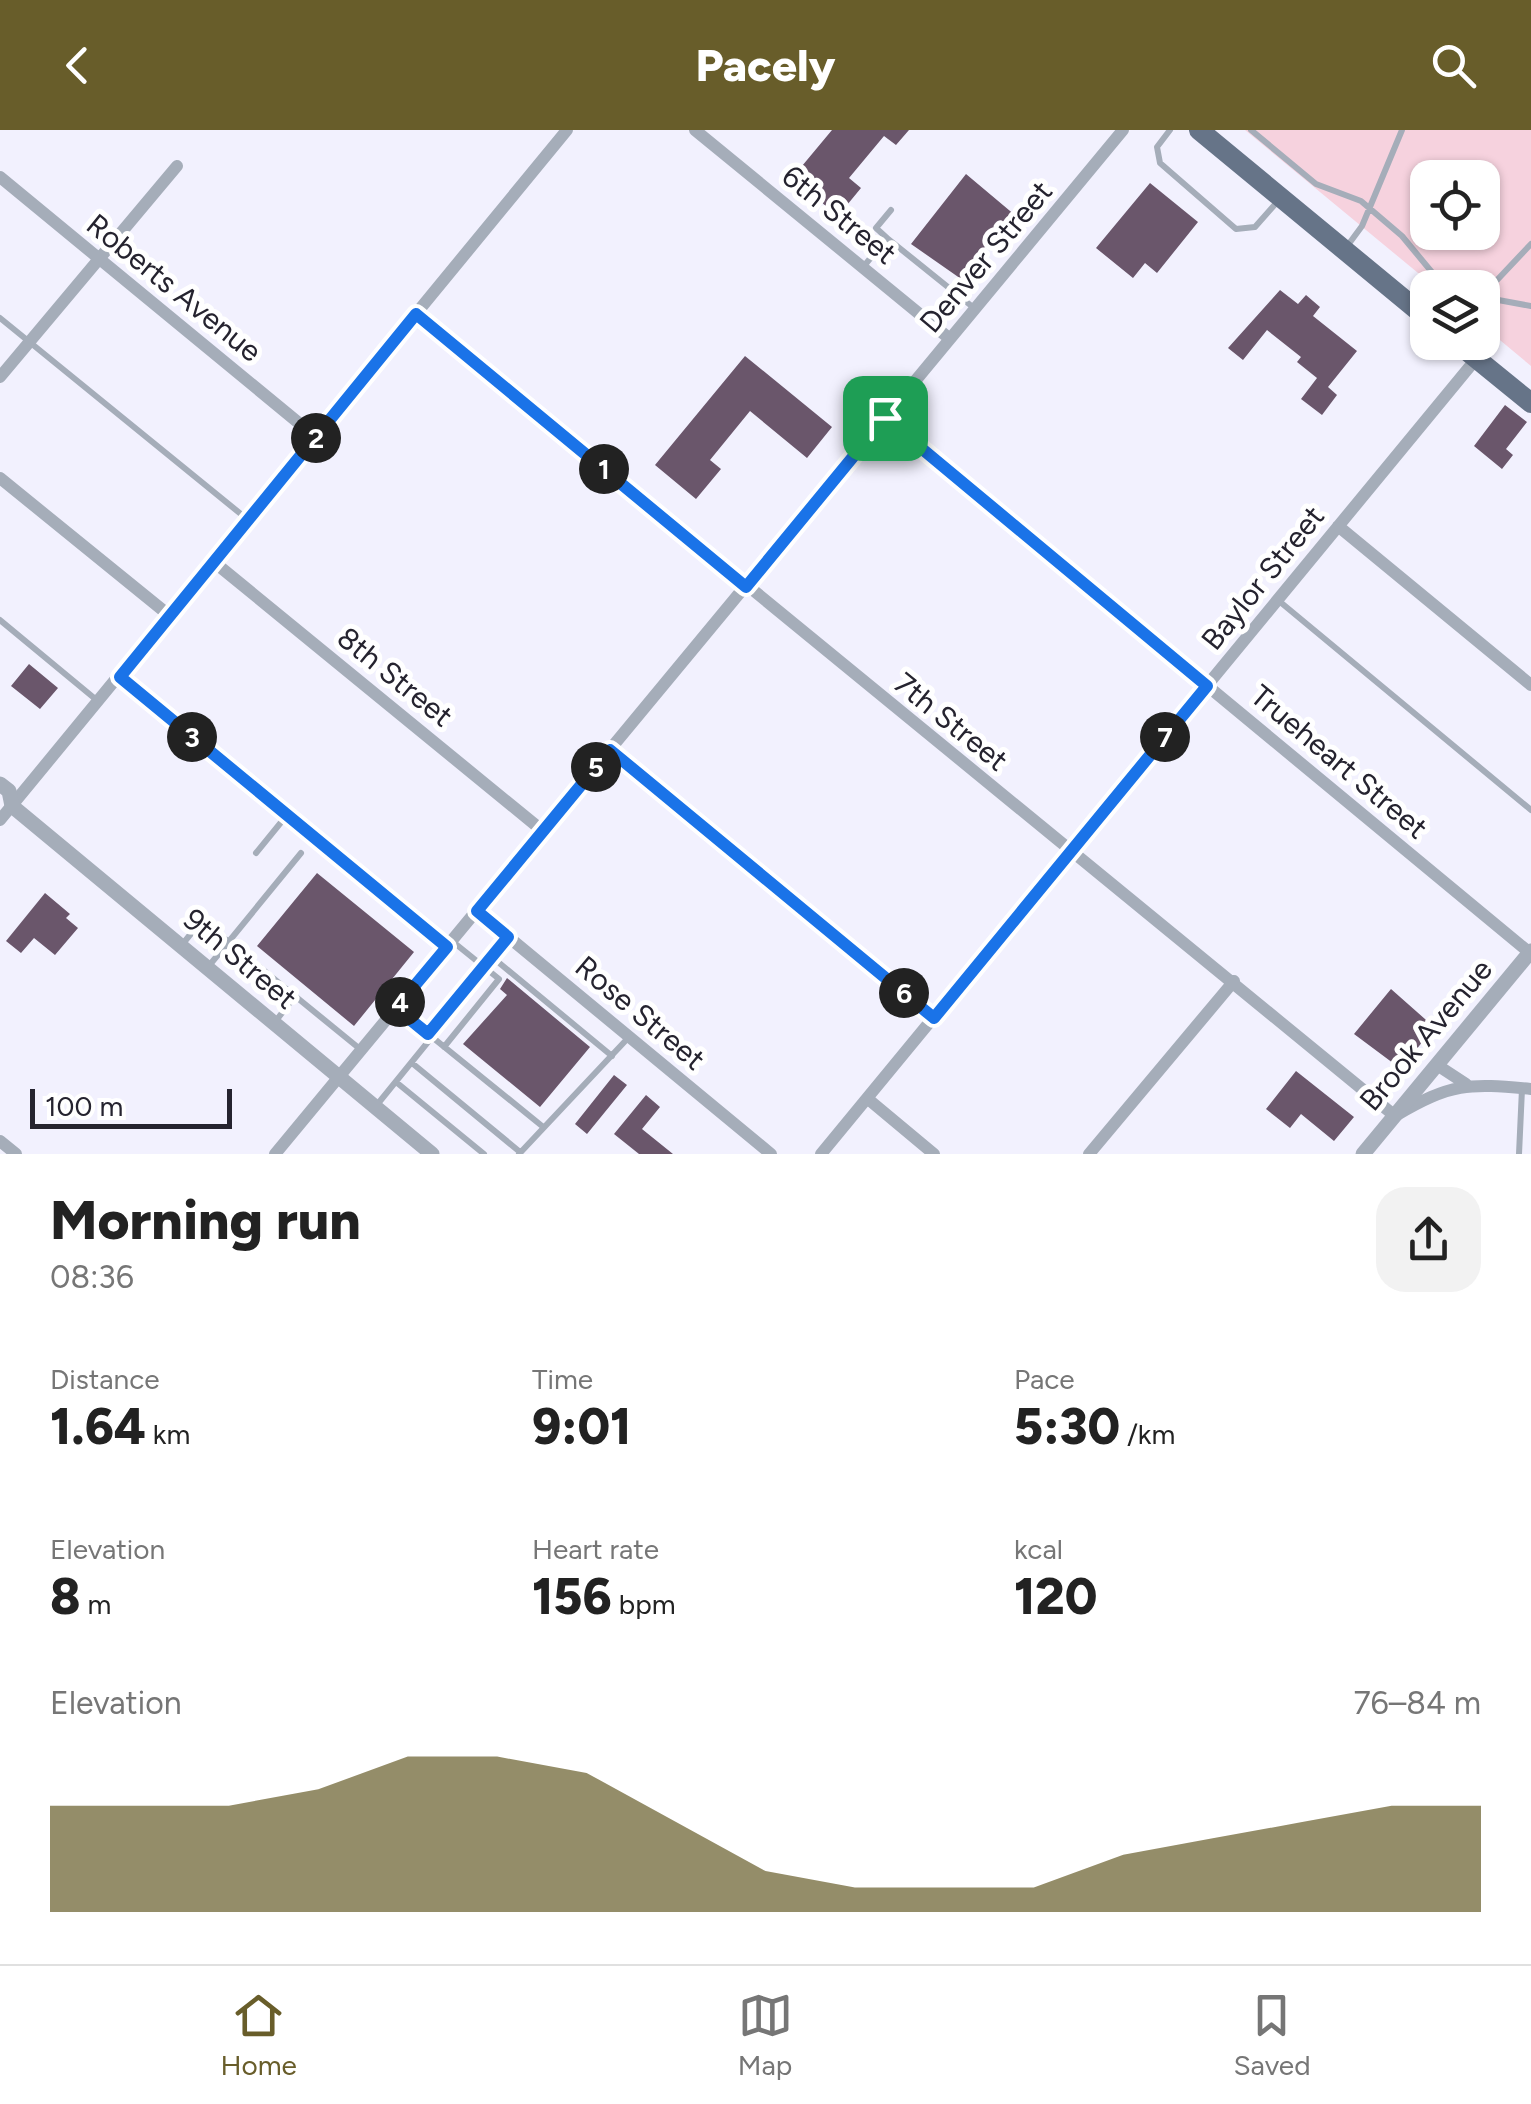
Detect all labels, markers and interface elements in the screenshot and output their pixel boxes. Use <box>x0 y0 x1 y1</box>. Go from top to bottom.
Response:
icon: back <box>50 38 105 93</box>
text: Pacely <box>696 38 835 92</box>
icon: search <box>1426 38 1481 93</box>
street label: 6th Street <box>775 157 904 272</box>
map controls <box>1410 160 1500 360</box>
button: locate <box>1410 160 1500 250</box>
street label: Denver Street <box>911 173 1060 340</box>
street label: Roberts Avenue <box>79 206 269 369</box>
button: layers <box>1410 270 1500 360</box>
pin <box>843 376 928 461</box>
icon: arrive <box>858 391 913 446</box>
pin: 2 <box>291 413 341 463</box>
text: 2 <box>308 421 324 455</box>
pin: 1 <box>579 444 629 494</box>
text: 1 <box>598 452 610 486</box>
street label: Baylor Street <box>1193 498 1332 657</box>
street label: 8th Street <box>330 619 461 734</box>
street label: 7th Street <box>887 665 1016 779</box>
street label: Trueheart Street <box>1243 677 1435 846</box>
pin: 3 <box>167 712 217 762</box>
pin: 7 <box>1140 712 1190 762</box>
text: 3 <box>184 720 200 754</box>
text: 7 <box>1157 720 1173 754</box>
pin: 5 <box>571 742 621 792</box>
text: 5 <box>588 750 604 784</box>
street label: 9th Street <box>176 901 304 1017</box>
street label: Rose Street <box>568 948 713 1078</box>
street label: Brook Avenue <box>1351 951 1500 1118</box>
pin: 6 <box>879 968 929 1018</box>
text: 6 <box>896 976 912 1010</box>
pin: 4 <box>375 977 425 1027</box>
text: 4 <box>391 985 409 1019</box>
scale bar <box>30 1084 232 1128</box>
text: 100 m <box>45 1089 123 1123</box>
text: Morning run <box>50 1187 361 1253</box>
button: share <box>1376 1187 1481 1292</box>
text: 08:36 <box>50 1258 134 1296</box>
text: Distance <box>50 1362 160 1396</box>
text: Time <box>532 1362 593 1396</box>
text: Pace <box>1014 1362 1075 1396</box>
text: 1.64 <box>50 1396 146 1457</box>
text: 9:01 <box>532 1396 631 1457</box>
text: 5:30 <box>1014 1396 1120 1457</box>
text: km <box>146 1417 190 1451</box>
text: /km <box>1120 1417 1175 1451</box>
text: Elevation <box>50 1532 165 1566</box>
text: Heart rate <box>532 1532 659 1566</box>
text: kcal <box>1014 1532 1063 1566</box>
text: 8 <box>50 1566 81 1627</box>
text: 156 <box>532 1566 612 1627</box>
text: 120 <box>1014 1566 1097 1627</box>
text: m <box>81 1587 111 1621</box>
text: bpm <box>612 1587 676 1621</box>
text: Elevation <box>50 1684 182 1722</box>
text: 76–84 m <box>1353 1684 1481 1722</box>
tab: Home <box>220 1988 297 2082</box>
tab: Map <box>738 1988 793 2082</box>
tab: Saved <box>1233 1988 1311 2082</box>

